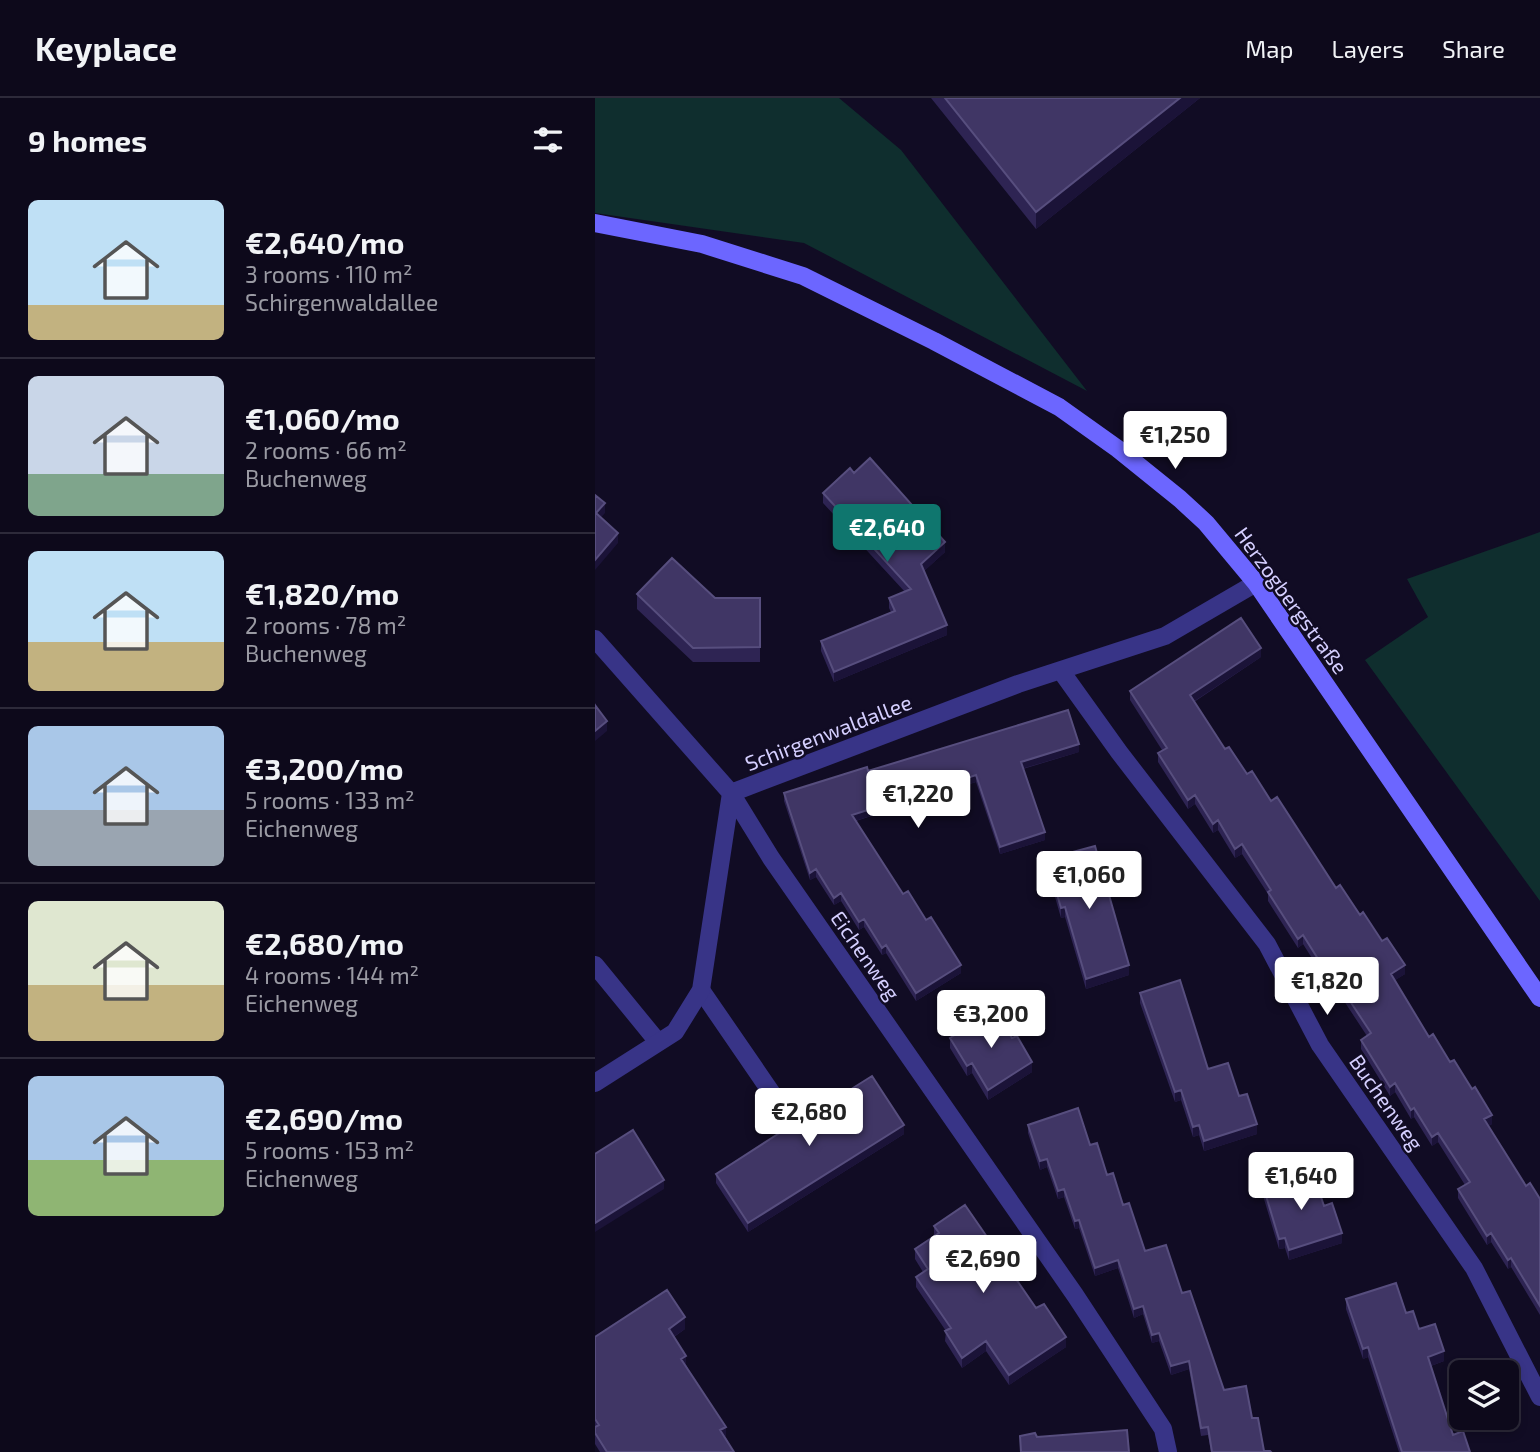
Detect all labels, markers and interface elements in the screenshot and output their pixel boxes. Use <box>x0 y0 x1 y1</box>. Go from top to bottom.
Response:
text: Keyplace <box>35 28 177 68</box>
text: Map <box>1245 34 1293 63</box>
text: Layers <box>1331 34 1404 63</box>
text: Share <box>1442 34 1505 63</box>
icon: filters <box>529 121 567 159</box>
text: 9 homes <box>28 122 147 158</box>
text: €2,640/mo <box>245 224 404 260</box>
icon: home <box>84 228 168 312</box>
text: 3 rooms · 110 m² <box>245 260 412 288</box>
text: Schirgenwaldallee <box>245 288 438 316</box>
text: €1,060/mo <box>245 400 400 436</box>
icon: home <box>84 404 168 488</box>
pin: €1,250 <box>1118 412 1232 471</box>
text: €1,250 <box>1140 420 1210 448</box>
text: 2 rooms · 66 m² <box>245 436 407 464</box>
text: Buchenweg <box>245 464 367 492</box>
pin: €2,640 <box>830 504 944 564</box>
text: €2,640 <box>849 513 925 541</box>
street label: Herzogbergstraße <box>1230 522 1354 678</box>
text: €1,820/mo <box>245 575 399 611</box>
icon: home <box>84 579 168 663</box>
text: 2 rooms · 78 m² <box>245 611 406 639</box>
text: Buchenweg <box>245 639 367 667</box>
street label: Schirgenwaldallee <box>741 689 915 775</box>
text: €3,200/mo <box>245 750 404 786</box>
icon: home <box>84 754 168 838</box>
pin: €1,220 <box>861 770 975 830</box>
text: €1,220 <box>882 779 954 807</box>
text: 5 rooms · 133 m² <box>245 786 415 814</box>
text: Eichenweg <box>245 814 358 842</box>
pin: €1,060 <box>1032 852 1146 911</box>
text: €1,060 <box>1053 860 1125 888</box>
street label: Eichenweg <box>826 906 906 1005</box>
text: €2,680/mo <box>245 925 404 961</box>
icon: home <box>84 929 168 1013</box>
pin: €1,820 <box>1270 958 1384 1017</box>
text: 4 rooms · 144 m² <box>245 961 419 989</box>
text: €1,820 <box>1291 966 1363 994</box>
text: Eichenweg <box>245 989 358 1017</box>
pin: €3,200 <box>934 990 1048 1050</box>
text: €3,200 <box>953 999 1029 1027</box>
street label: Buchenweg <box>1345 1049 1429 1155</box>
pin: €2,680 <box>752 1088 866 1148</box>
text: €2,680 <box>771 1097 847 1125</box>
text: €2,690/mo <box>245 1100 403 1136</box>
icon: home <box>84 1104 168 1188</box>
text: 5 rooms · 153 m² <box>245 1136 414 1164</box>
pin: €1,640 <box>1244 1152 1358 1212</box>
text: €1,640 <box>1264 1161 1338 1189</box>
text: Eichenweg <box>245 1164 358 1192</box>
pin: €2,690 <box>926 1236 1040 1295</box>
text: €2,690 <box>945 1244 1021 1272</box>
map controls <box>1449 1360 1519 1430</box>
button: layers <box>1449 1360 1519 1430</box>

